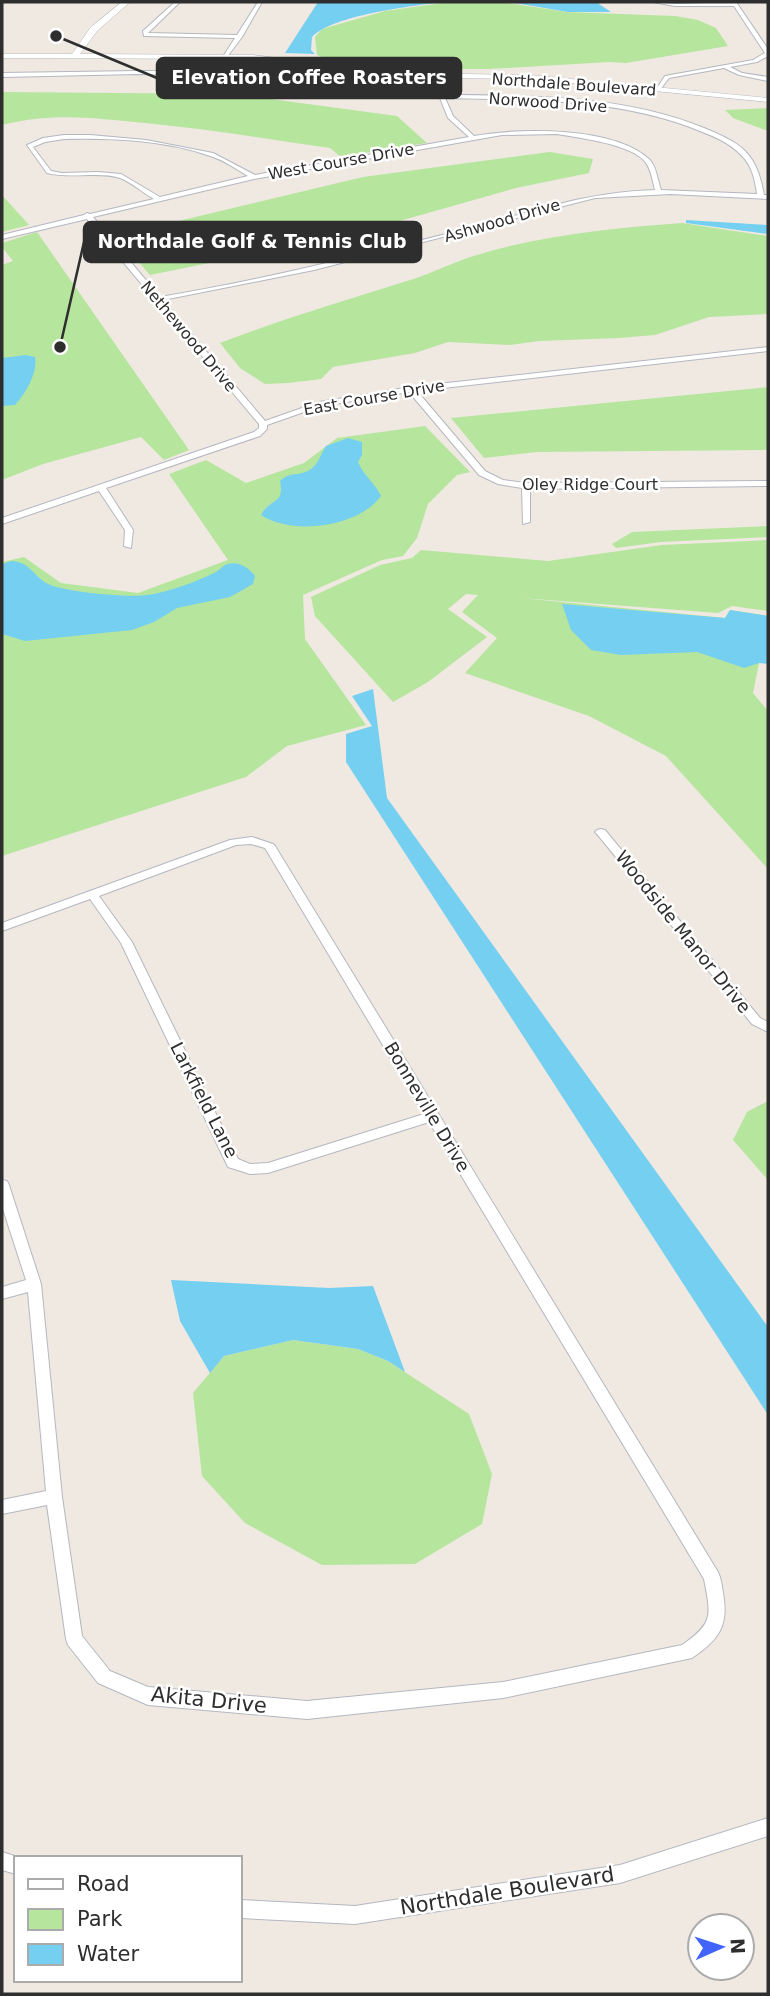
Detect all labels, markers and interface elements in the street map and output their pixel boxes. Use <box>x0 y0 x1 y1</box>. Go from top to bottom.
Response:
callout: Elevation Coffee Roasters <box>157 58 461 98</box>
text: Elevation Coffee Roasters <box>171 66 447 88</box>
street label: Northdale Boulevard <box>491 69 657 100</box>
street label: Norwood Drive <box>488 89 608 116</box>
street label: West Course Drive <box>267 139 416 184</box>
street label: Ashwood Drive <box>442 195 562 246</box>
callout: Northdale Golf & Tennis Club <box>84 222 421 262</box>
text: Northdale Golf & Tennis Club <box>98 230 407 252</box>
street label: Nethewood Drive <box>137 277 240 396</box>
street label: East Course Drive <box>302 376 446 419</box>
street label: Oley Ridge Court <box>522 475 658 494</box>
street label: Woodside Manor Drive <box>611 846 755 1017</box>
street label: Larkfield Lane <box>166 1038 243 1161</box>
street label: Bonneville Drive <box>380 1038 474 1175</box>
street label: Akita Drive <box>150 1682 268 1718</box>
legend <box>14 1856 242 1982</box>
street label: Northdale Boulevard <box>398 1862 616 1920</box>
text: Road <box>77 1872 130 1896</box>
text: Park <box>77 1907 123 1931</box>
north arrow <box>686 1912 756 1982</box>
text: N <box>727 1938 749 1955</box>
text: Water <box>77 1942 139 1966</box>

